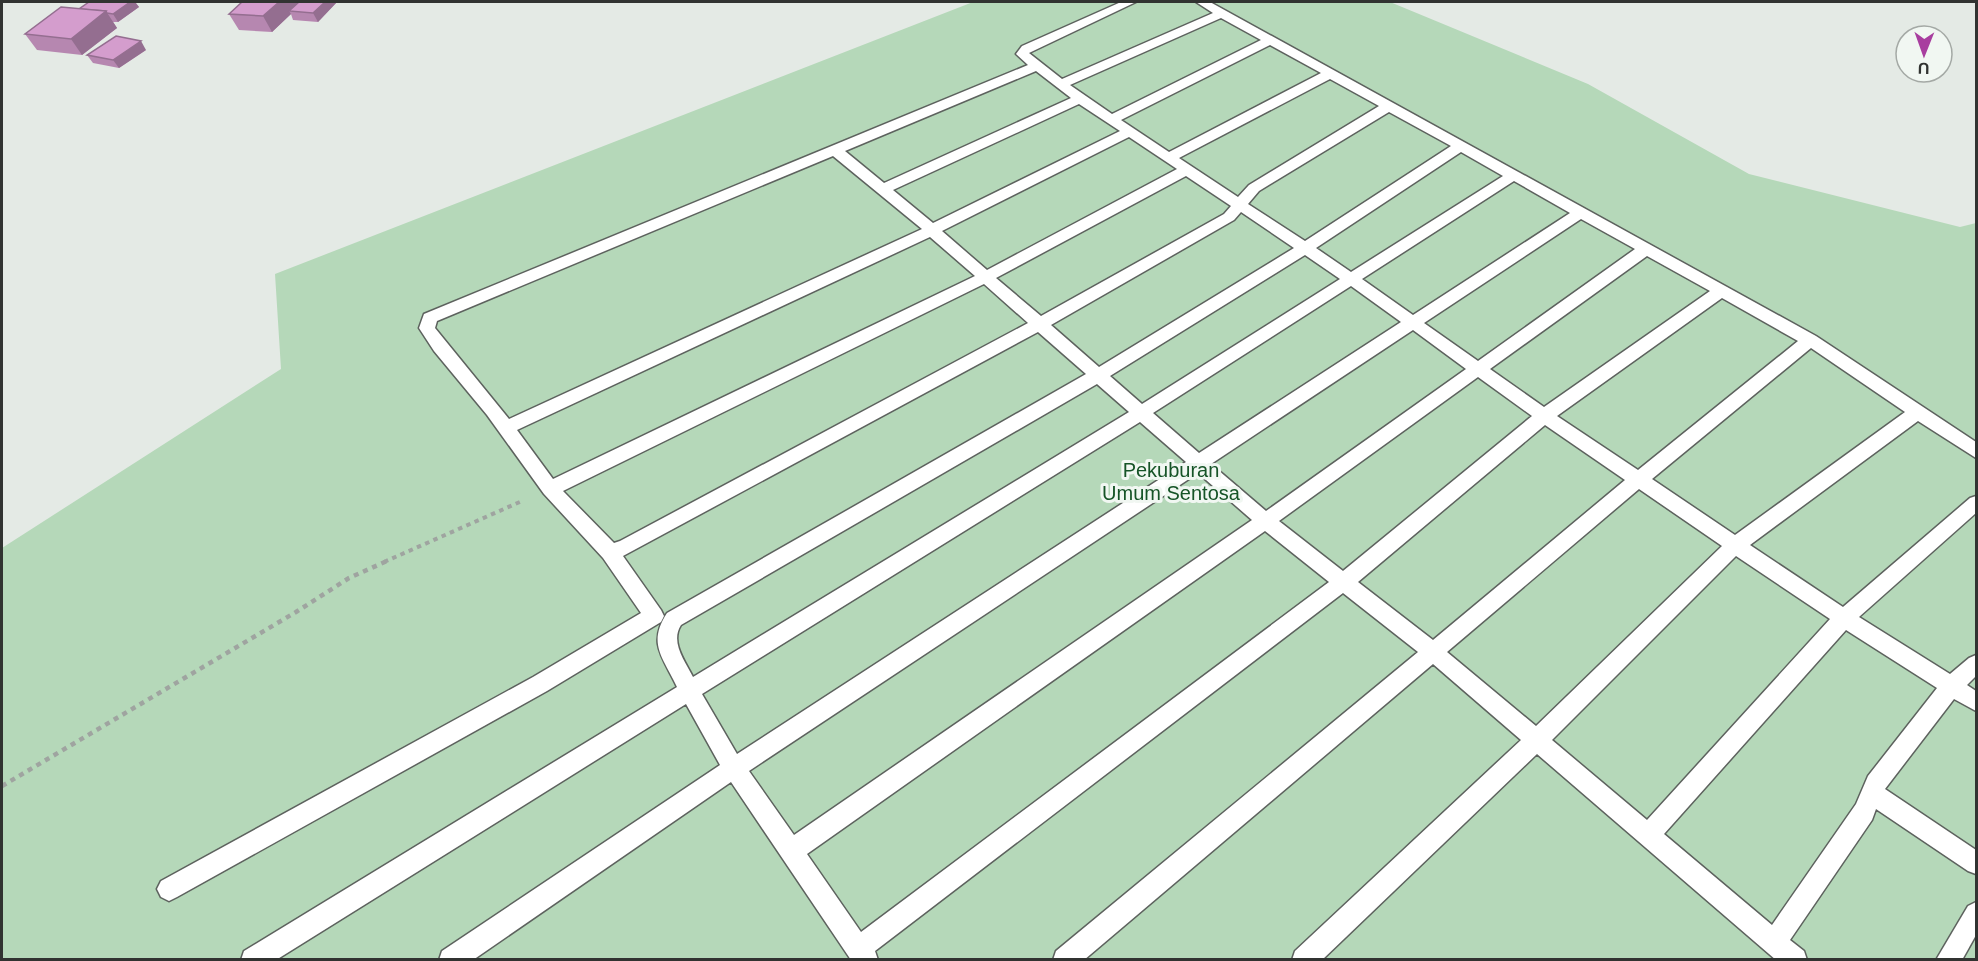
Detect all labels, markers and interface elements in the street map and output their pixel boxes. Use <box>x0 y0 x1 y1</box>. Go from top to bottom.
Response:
north arrow <box>1894 24 1954 84</box>
text: U <box>1918 60 1930 77</box>
park label: Pekuburan Umum Sentosa <box>1102 459 1241 504</box>

